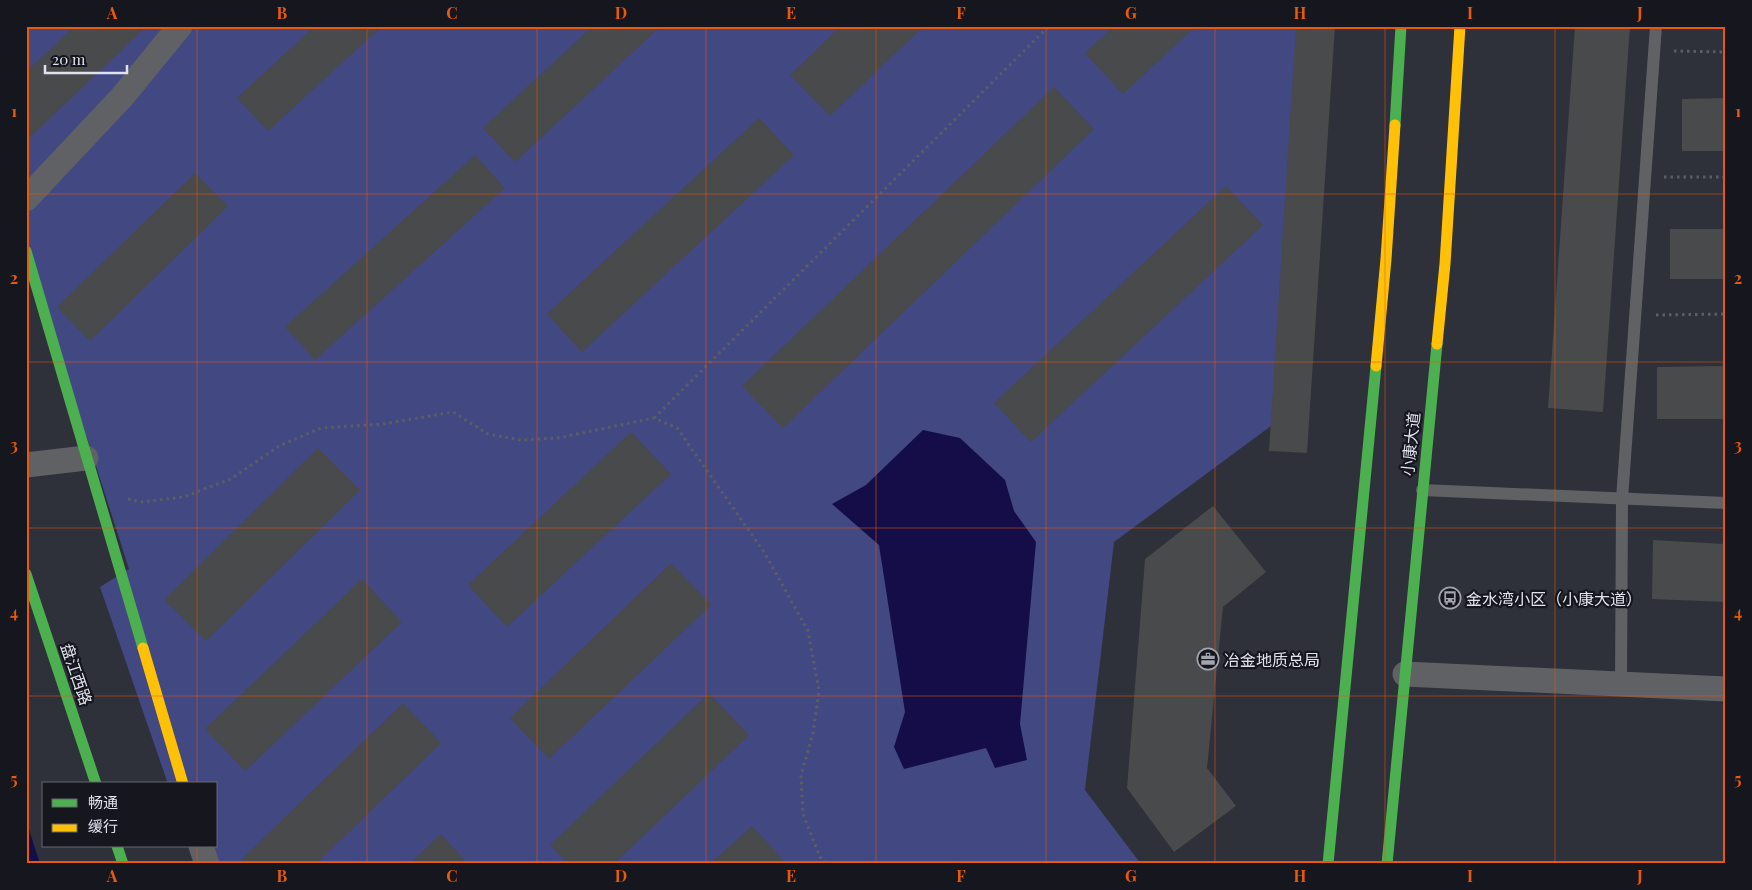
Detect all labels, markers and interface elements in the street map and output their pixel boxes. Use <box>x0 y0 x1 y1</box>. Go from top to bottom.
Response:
text: A <box>106 2 118 23</box>
text: B <box>277 2 288 23</box>
text: C <box>446 2 458 23</box>
text: D <box>615 2 627 23</box>
text: E <box>786 2 796 23</box>
text: F <box>956 2 966 23</box>
text: G <box>1125 2 1137 23</box>
text: H <box>1294 2 1307 23</box>
text: I <box>1467 2 1473 23</box>
text: J <box>1636 2 1643 23</box>
scale bar <box>45 42 128 74</box>
text: 20 m <box>52 49 86 69</box>
text: 1 <box>11 100 17 121</box>
text: 1 <box>1735 100 1741 121</box>
text: 2 <box>10 267 18 288</box>
text: 2 <box>1734 267 1742 288</box>
street label: 小康大道 <box>1396 411 1424 477</box>
text: 3 <box>10 434 18 455</box>
text: 3 <box>1734 434 1742 455</box>
bus stop icon: 金水湾小区（小康大道） <box>1438 586 1462 610</box>
place label: 金水湾小区（小康大道） <box>1466 588 1642 609</box>
text: 4 <box>10 601 18 622</box>
text: 4 <box>1734 601 1742 622</box>
street label: 盘江西路 <box>57 640 97 708</box>
office icon: 冶金地质总局 <box>1196 647 1220 671</box>
place label: 冶金地质总局 <box>1224 649 1320 670</box>
text: 5 <box>10 768 18 789</box>
text: 5 <box>1734 768 1742 789</box>
legend <box>42 782 218 848</box>
text: 畅通 <box>88 792 118 812</box>
text: 缓行 <box>88 816 118 836</box>
text: A <box>106 865 118 886</box>
text: B <box>277 865 288 886</box>
text: C <box>446 865 458 886</box>
text: D <box>615 865 627 886</box>
text: E <box>786 865 796 886</box>
text: F <box>956 865 966 886</box>
text: G <box>1125 865 1137 886</box>
text: H <box>1294 865 1307 886</box>
text: I <box>1467 865 1473 886</box>
text: J <box>1636 865 1643 886</box>

